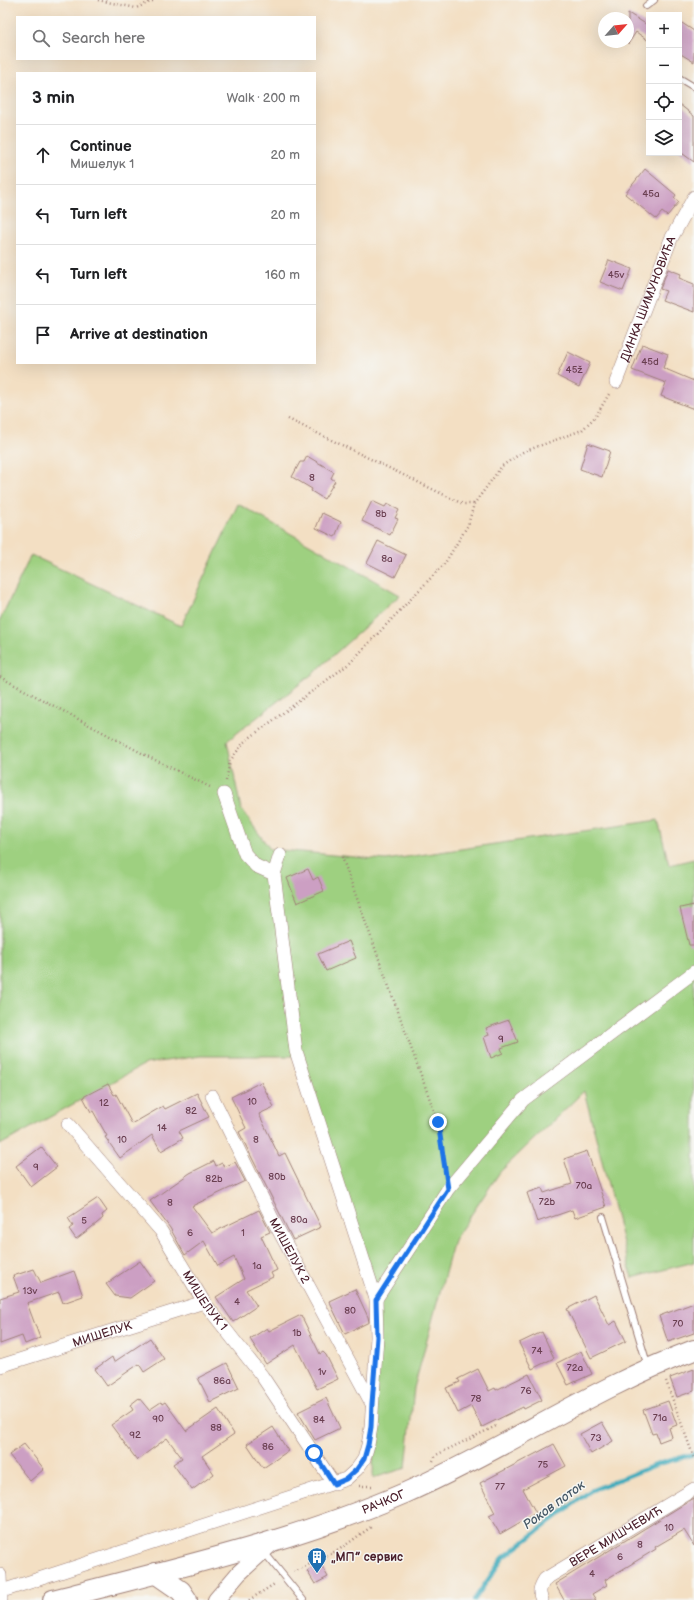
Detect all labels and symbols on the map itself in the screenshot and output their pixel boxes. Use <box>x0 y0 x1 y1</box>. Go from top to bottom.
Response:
north arrow <box>598 12 634 48</box>
house number: 45a <box>642 188 660 200</box>
street label: ДИНКА ШИМУНОВИЋА <box>617 234 679 364</box>
house number: 45v <box>608 269 625 281</box>
house number: 45d <box>641 356 659 368</box>
house number: 45ž <box>566 364 583 376</box>
house number: 8 <box>309 472 315 484</box>
house number: 8b <box>375 508 387 520</box>
house number: 8a <box>381 553 393 565</box>
house number: 9 <box>498 1033 504 1045</box>
house number: 10 <box>247 1096 257 1108</box>
house number: 12 <box>99 1097 109 1109</box>
house number: 82 <box>185 1105 197 1117</box>
route end <box>429 1113 447 1131</box>
house number: 14 <box>157 1122 167 1134</box>
house number: 10 <box>117 1134 127 1146</box>
house number: 8 <box>253 1134 259 1146</box>
house number: 9 <box>33 1161 39 1173</box>
house number: 80b <box>268 1171 286 1183</box>
house number: 82b <box>205 1173 223 1185</box>
house number: 70a <box>576 1180 593 1192</box>
house number: 72b <box>539 1196 556 1208</box>
house number: 8 <box>167 1197 173 1209</box>
house number: 80a <box>290 1214 308 1226</box>
house number: 5 <box>81 1215 87 1227</box>
street label: МИШЕЛУК 2 <box>266 1215 313 1286</box>
house number: 6 <box>187 1227 193 1239</box>
house number: 1 <box>241 1227 245 1239</box>
house number: 1a <box>252 1260 262 1272</box>
street label: МИШЕЛУК 1 <box>179 1268 231 1333</box>
house number: 13v <box>23 1285 38 1297</box>
house number: 4 <box>234 1296 240 1308</box>
house number: 80 <box>344 1305 356 1317</box>
street label: МИШЕЛУК <box>70 1318 134 1350</box>
house number: 70 <box>673 1318 684 1330</box>
house number: 1b <box>292 1327 302 1339</box>
house number: 74 <box>531 1345 543 1357</box>
house number: 72a <box>567 1362 584 1374</box>
house number: 1v <box>318 1366 327 1378</box>
house number: 86a <box>213 1375 231 1387</box>
house number: 76 <box>520 1385 532 1397</box>
house number: 78 <box>471 1393 482 1405</box>
house number: 71a <box>653 1412 668 1424</box>
house number: 90 <box>152 1413 164 1425</box>
house number: 84 <box>313 1414 325 1426</box>
house number: 88 <box>210 1422 222 1434</box>
house number: 92 <box>129 1429 141 1441</box>
house number: 73 <box>590 1432 602 1444</box>
house number: 86 <box>262 1441 274 1453</box>
route start <box>305 1444 323 1462</box>
house number: 75 <box>538 1459 549 1471</box>
water label: Роков поток <box>520 1477 588 1533</box>
house number: 77 <box>495 1481 505 1493</box>
street label: РАЧКОГ <box>360 1486 408 1517</box>
street label: ВЕРЕ МИШЧЕВИЋ <box>567 1502 665 1570</box>
house number: 10 <box>664 1522 674 1534</box>
house number: 8 <box>637 1539 643 1551</box>
building icon: „МП” сервис <box>306 1546 328 1574</box>
place label: „МП” сервис <box>331 1550 403 1565</box>
house number: 6 <box>617 1551 623 1563</box>
house number: 4 <box>589 1568 595 1580</box>

